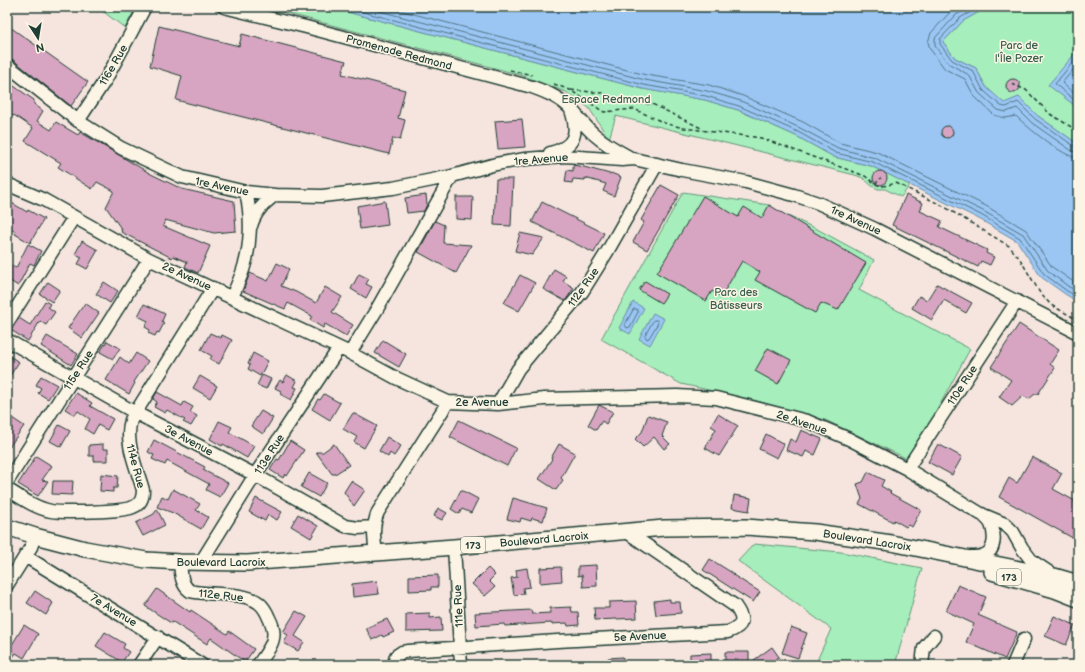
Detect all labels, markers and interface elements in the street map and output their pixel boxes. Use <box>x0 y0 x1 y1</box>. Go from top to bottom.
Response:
north arrow <box>18 18 58 58</box>
street label: Promenade Redmond <box>344 32 453 73</box>
park label: Parc de l'Île Pozer <box>995 39 1044 65</box>
text: N <box>35 40 45 55</box>
street label: 116e Rue <box>97 42 131 88</box>
park label: Espace Redmond <box>561 93 651 106</box>
street label: 1re Avenue <box>513 151 569 168</box>
street label: 1re Avenue <box>194 174 250 199</box>
street label: 1re Avenue <box>828 203 884 238</box>
street label: 2e Avenue <box>160 259 214 294</box>
street label: 112e Rue <box>565 265 602 309</box>
park label: Parc des Bâtisseurs <box>710 286 763 312</box>
street label: 115e Rue <box>61 348 96 393</box>
street label: 110e Rue <box>945 362 980 408</box>
street label: 2e Avenue <box>456 396 509 409</box>
street label: 2e Avenue <box>775 408 829 437</box>
street label: 3e Avenue <box>162 422 216 459</box>
street label: 113e Rue <box>252 431 287 477</box>
street label: 114e Rue <box>123 443 148 490</box>
street label: Boulevard Lacroix <box>822 527 912 554</box>
street label: Boulevard Lacroix <box>499 529 589 550</box>
road number: 173 <box>461 537 485 553</box>
street label: Boulevard Lacroix <box>177 556 265 569</box>
road number: 173 <box>997 569 1021 585</box>
street label: 111e Rue <box>451 584 466 628</box>
street label: 112e Rue <box>198 587 244 604</box>
street label: 7e Avenue <box>88 592 140 630</box>
street label: 5e Avenue <box>613 629 667 644</box>

